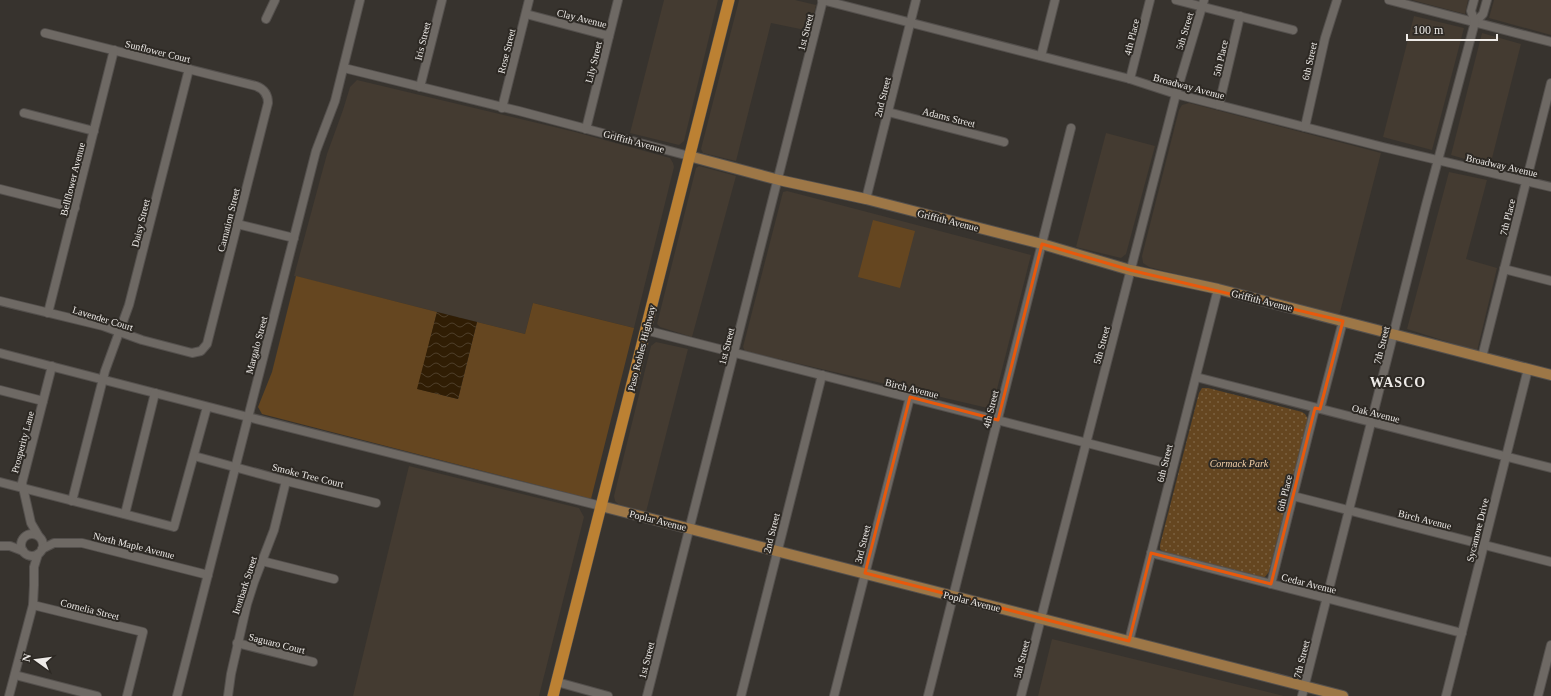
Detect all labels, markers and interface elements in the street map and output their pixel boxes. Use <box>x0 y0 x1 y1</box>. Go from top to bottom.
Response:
street label: Clay Avenue <box>556 7 609 30</box>
street label: 5th Street <box>1174 11 1195 51</box>
street label: 1st Street <box>796 12 815 52</box>
scale bar <box>1407 16 1497 42</box>
street label: 4th Place <box>1122 17 1141 56</box>
street label: Iris Street <box>412 21 433 61</box>
text: 100 m <box>1413 23 1444 37</box>
street label: Rose Street <box>496 27 517 75</box>
street label: Sunflower Court <box>124 38 192 65</box>
street label: 5th Place <box>1211 38 1230 77</box>
street label: Lily Street <box>583 40 604 84</box>
street label: 6th Street <box>1300 41 1319 81</box>
street label: Broadway Avenue <box>1152 72 1226 101</box>
street label: 2nd Street <box>872 76 893 118</box>
street label: Adams Street <box>921 106 977 129</box>
street label: Griffith Avenue <box>602 128 666 155</box>
street label: Bellflower Avenue <box>58 141 87 217</box>
street label: Broadway Avenue <box>1465 152 1539 179</box>
street label: Carnation Street <box>215 187 242 253</box>
street label: 7th Place <box>1498 197 1517 236</box>
street label: Daisy Street <box>129 198 152 248</box>
street label: Griffith Avenue <box>916 208 980 234</box>
street label: Griffith Avenue <box>1230 288 1294 314</box>
street label: Lavender Court <box>71 304 135 333</box>
street label: Paso Robles Highway <box>625 304 658 392</box>
street label: Margalo Street <box>243 315 270 375</box>
street label: 5th Street <box>1091 325 1112 365</box>
street label: 7th Street <box>1371 325 1392 365</box>
street label: 1st Street <box>717 326 736 366</box>
district label: WASCO <box>1370 375 1426 390</box>
street label: Birch Avenue <box>884 377 940 401</box>
street label: 4th Street <box>980 389 1001 429</box>
street label: Oak Avenue <box>1351 402 1402 425</box>
street label: Prosperity Lane <box>9 409 36 474</box>
street label: 6th Street <box>1154 443 1175 483</box>
park label: Cormack Park <box>1210 458 1269 469</box>
street label: Smoke Tree Court <box>271 461 345 490</box>
street label: 6th Place <box>1275 473 1294 512</box>
street label: Sycamore Drive <box>1464 497 1491 563</box>
street label: Poplar Avenue <box>628 508 688 533</box>
street label: Birch Avenue <box>1397 508 1453 532</box>
street label: 2nd Street <box>761 512 782 554</box>
street label: 3rd Street <box>852 524 873 564</box>
street label: North Maple Avenue <box>92 530 176 561</box>
street label: Ironbark Street <box>230 555 259 616</box>
street label: Cedar Avenue <box>1280 571 1338 596</box>
street label: Poplar Avenue <box>942 589 1002 614</box>
street label: Cornelia Street <box>59 597 121 622</box>
street label: Saguaro Court <box>247 631 307 656</box>
street label: 5th Street <box>1011 639 1032 679</box>
street label: 7th Street <box>1291 639 1312 679</box>
north arrow <box>16 640 56 680</box>
street label: 1st Street <box>637 640 656 680</box>
text: N <box>20 652 33 663</box>

